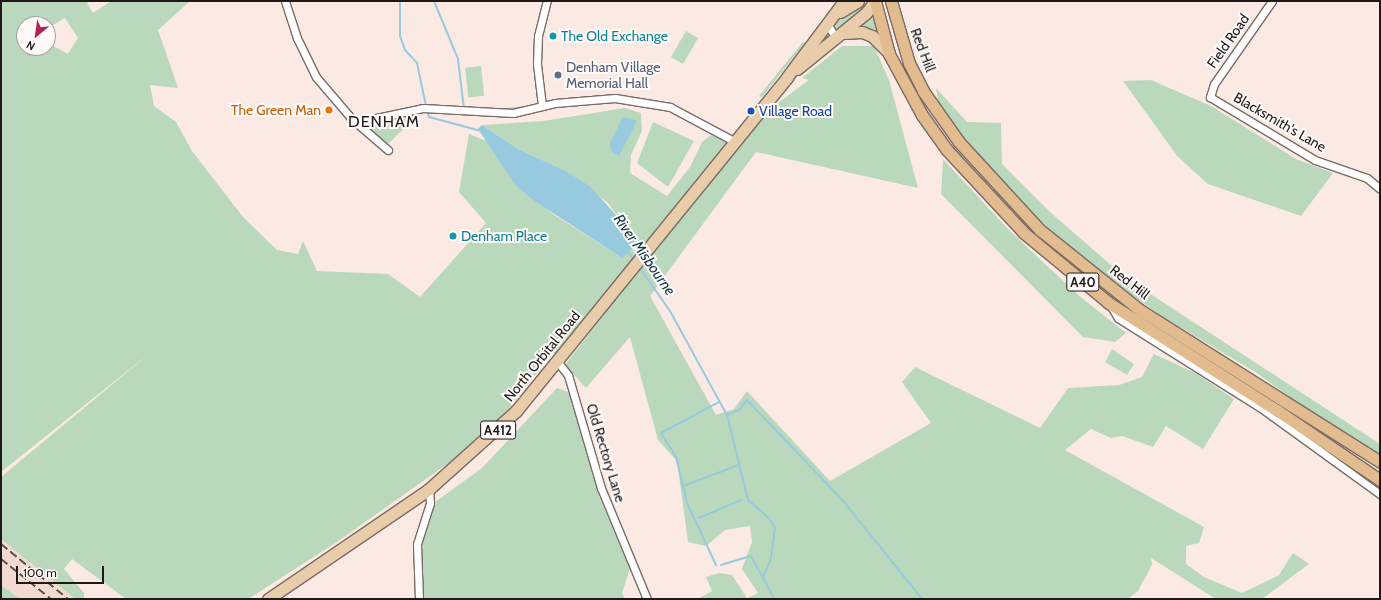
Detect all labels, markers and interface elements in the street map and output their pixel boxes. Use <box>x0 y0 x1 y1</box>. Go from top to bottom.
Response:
street label: Field Road <box>1203 11 1253 71</box>
north arrow <box>16 16 56 56</box>
street label: Red Hill <box>907 26 939 74</box>
place label: The Old Exchange <box>561 28 668 44</box>
marker: The Old Exchange <box>548 31 558 41</box>
text: N <box>24 38 37 54</box>
place label: Denham Village Memorial Hall <box>566 59 660 92</box>
marker: Denham Village Memorial Hall <box>553 70 563 80</box>
street label: Blacksmith's Lane <box>1231 89 1329 155</box>
place label: The Green Man <box>231 102 321 118</box>
place label: Village Road <box>759 103 832 119</box>
marker: The Green Man <box>324 105 334 115</box>
marker: Village Road <box>746 106 756 116</box>
district label: DENHAM <box>348 112 420 132</box>
water label: River Misbourne <box>609 211 679 299</box>
place label: Denham Place <box>461 228 547 244</box>
marker: Denham Place <box>448 231 458 241</box>
street label: Red Hill <box>1107 261 1153 303</box>
road number: A40 <box>1066 271 1100 293</box>
street label: North Orbital Road <box>500 307 584 405</box>
street label: Old Rectory Lane <box>583 402 629 504</box>
road number: A412 <box>480 419 516 441</box>
scale bar <box>18 558 106 584</box>
text: 100 m <box>23 565 57 580</box>

